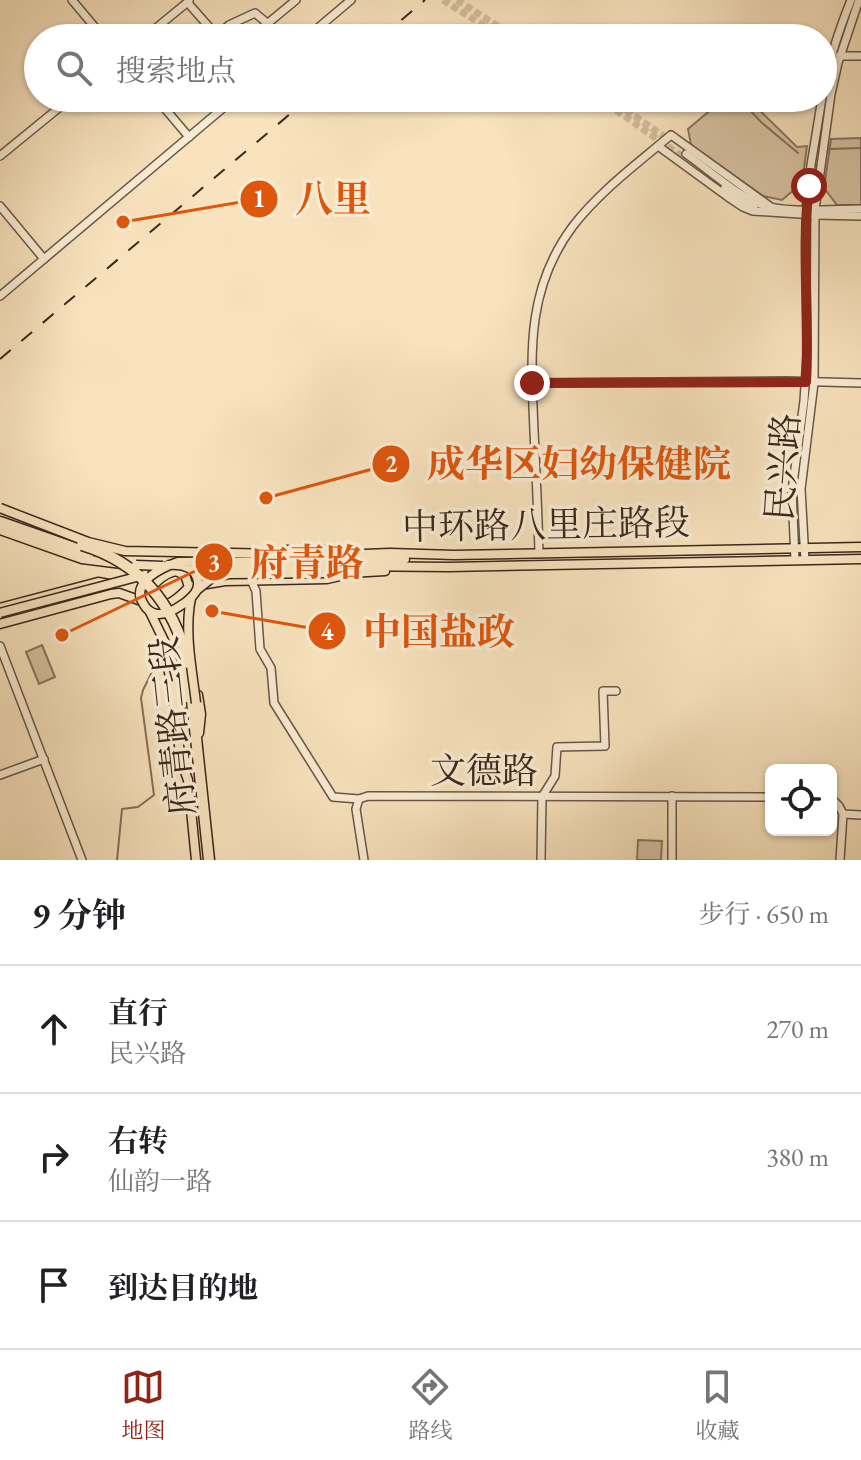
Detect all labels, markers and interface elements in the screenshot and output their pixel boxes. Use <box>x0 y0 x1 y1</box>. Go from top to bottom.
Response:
search box <box>24 24 837 112</box>
icon: search <box>52 46 96 90</box>
text: 搜索地点 <box>116 51 236 90</box>
callout: 八里 <box>239 168 387 230</box>
route start <box>791 168 827 204</box>
text: 八里 <box>295 174 371 223</box>
text: 1 <box>253 183 265 214</box>
route end <box>514 365 550 401</box>
street label: 民兴路 <box>755 412 810 523</box>
callout: 成华区妇幼保健院 <box>371 433 747 495</box>
text: 成华区妇幼保健院 <box>427 439 731 488</box>
text: 2 <box>385 448 398 479</box>
street label: 中环路八里庄路段 <box>402 498 690 551</box>
callout: 府青路 <box>194 531 380 593</box>
text: 府青路 <box>250 538 364 587</box>
text: 3 <box>208 547 220 578</box>
callout: 中国盐政 <box>307 600 531 662</box>
text: 中国盐政 <box>363 607 515 656</box>
text: 4 <box>321 616 334 647</box>
street label: 府青路三段 <box>140 634 205 818</box>
street label: 文德路 <box>430 747 538 794</box>
map controls <box>765 764 837 836</box>
button: locate <box>765 764 837 836</box>
text: 9 分钟 <box>32 893 126 937</box>
text: 步行 · 650 m <box>699 897 829 931</box>
text: 直行 <box>108 993 168 1032</box>
icon: ahead <box>32 1007 76 1051</box>
text: 270 m <box>766 1012 829 1046</box>
text: 民兴路 <box>108 1036 186 1070</box>
text: 右转 <box>108 1121 168 1160</box>
icon: right <box>32 1135 76 1179</box>
text: 380 m <box>766 1140 829 1174</box>
text: 仙韵一路 <box>108 1164 212 1198</box>
icon: arrive <box>32 1263 76 1307</box>
text: 到达目的地 <box>108 1268 258 1307</box>
tab: 地图 <box>121 1365 166 1445</box>
tab: 路线 <box>408 1365 453 1445</box>
tab: 收藏 <box>695 1365 740 1445</box>

